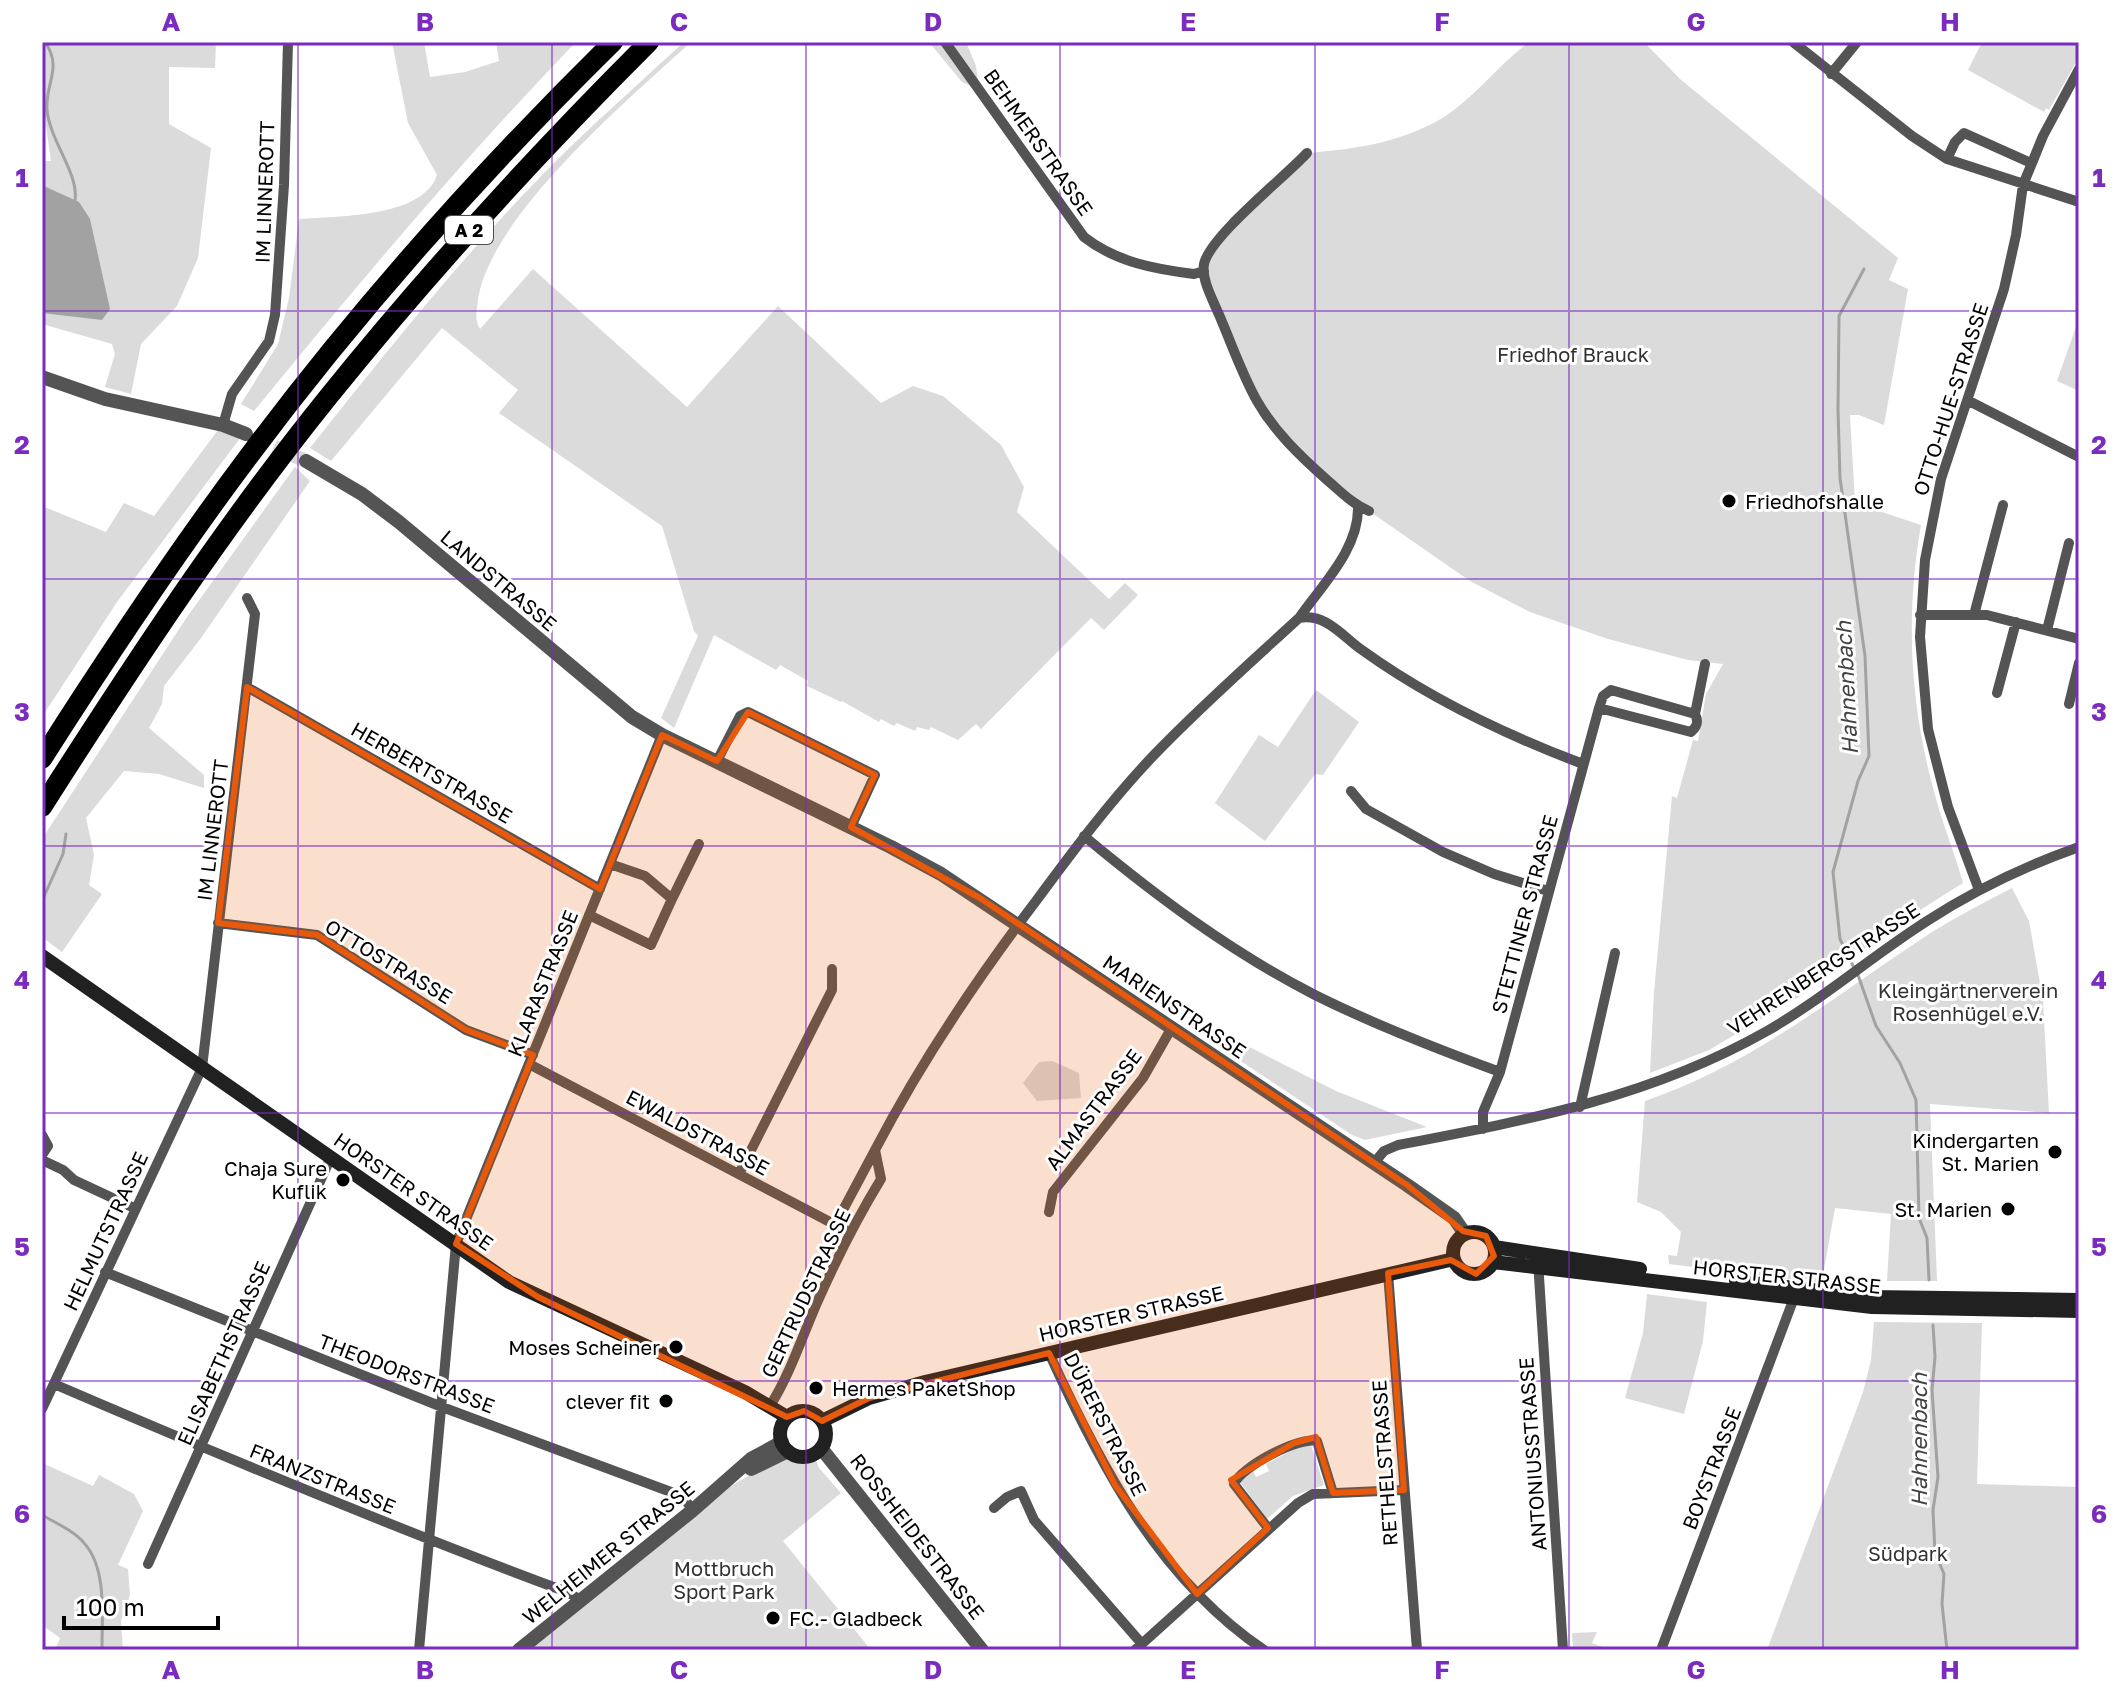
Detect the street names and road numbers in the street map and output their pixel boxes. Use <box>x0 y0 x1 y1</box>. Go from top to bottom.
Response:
street label: BEHMERSTRASSE <box>979 64 1099 220</box>
street label: IM LINNEROTT <box>250 120 278 264</box>
road number: A 2 <box>445 216 493 244</box>
street label: OTTO-HUE-STRASSE <box>1907 300 1993 498</box>
street label: LANDSTRASSE <box>436 524 562 636</box>
street label: HERBERTSTRASSE <box>347 716 517 828</box>
street label: IM LINNEROTT <box>191 758 233 902</box>
street label: STETTINER STRASSE <box>1486 812 1562 1016</box>
street label: VEHRENBERGSTRASSE <box>1722 897 1924 1039</box>
street label: KLARASTRASSE <box>502 906 582 1060</box>
street label: OTTOSTRASSE <box>321 914 457 1008</box>
street label: MARIENSTRASSE <box>1099 949 1251 1063</box>
street label: ALMASTRASSE <box>1040 1044 1146 1174</box>
street label: EWALDSTRASSE <box>622 1084 774 1180</box>
street label: HORSTER STRASSE <box>330 1127 498 1255</box>
street label: HELMUTSTRASSE <box>58 1148 152 1314</box>
street label: GERTRUDSTRASSE <box>755 1205 855 1381</box>
street label: HORSTER STRASSE <box>1692 1254 1882 1298</box>
street label: ELISABETHSTRASSE <box>172 1257 274 1449</box>
street label: HORSTER STRASSE <box>1036 1280 1226 1346</box>
street label: THEODORSTRASSE <box>316 1328 498 1418</box>
street label: DÜRERSTRASSE <box>1060 1348 1152 1500</box>
street label: ANTONIUSSTRASSE <box>1513 1356 1551 1552</box>
street label: RETHELSTRASSE <box>1366 1379 1402 1547</box>
street label: BOYSTRASSE <box>1677 1403 1745 1533</box>
street label: FRANZSTRASSE <box>247 1438 399 1518</box>
street label: ROSSHEIDESTRASSE <box>846 1448 990 1624</box>
street label: WELHEIMER STRASSE <box>517 1475 699 1629</box>

